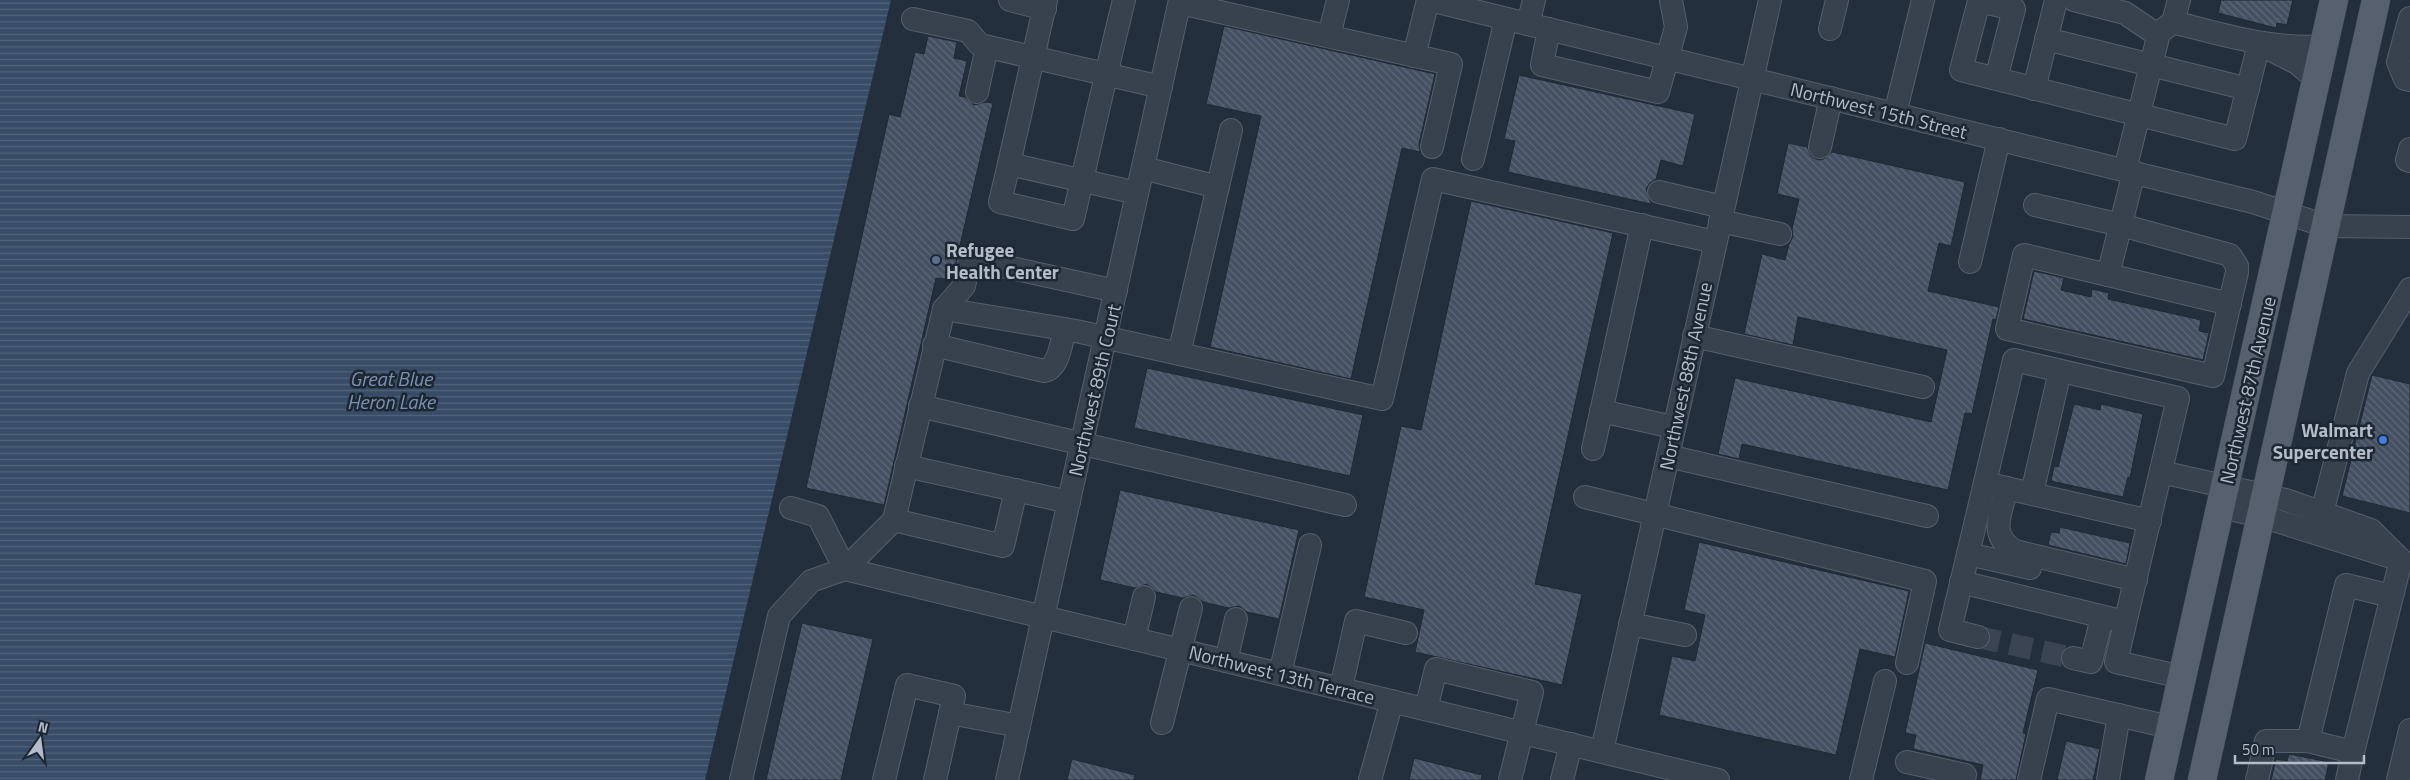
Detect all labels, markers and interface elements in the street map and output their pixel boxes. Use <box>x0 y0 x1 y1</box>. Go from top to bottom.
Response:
street label: Northwest 15th Street <box>1788 74 1971 146</box>
place label: Refugee Health Center <box>946 235 1059 286</box>
marker: Refugee Health Center <box>930 254 942 266</box>
street label: Northwest 88th Avenue <box>1651 279 1719 473</box>
street label: Northwest 87th Avenue <box>2211 293 2283 487</box>
street label: Northwest 89th Court <box>1060 301 1128 479</box>
water label: Great Blue Heron Lake <box>347 363 437 417</box>
place label: Walmart Supercenter <box>2273 415 2373 466</box>
marker: Walmart Supercenter <box>2377 434 2389 446</box>
street label: Northwest 13th Terrace <box>1186 637 1378 711</box>
north arrow <box>15 715 65 765</box>
text: N <box>36 716 51 738</box>
scale bar <box>2235 732 2364 764</box>
text: 50 m <box>2242 738 2275 761</box>

